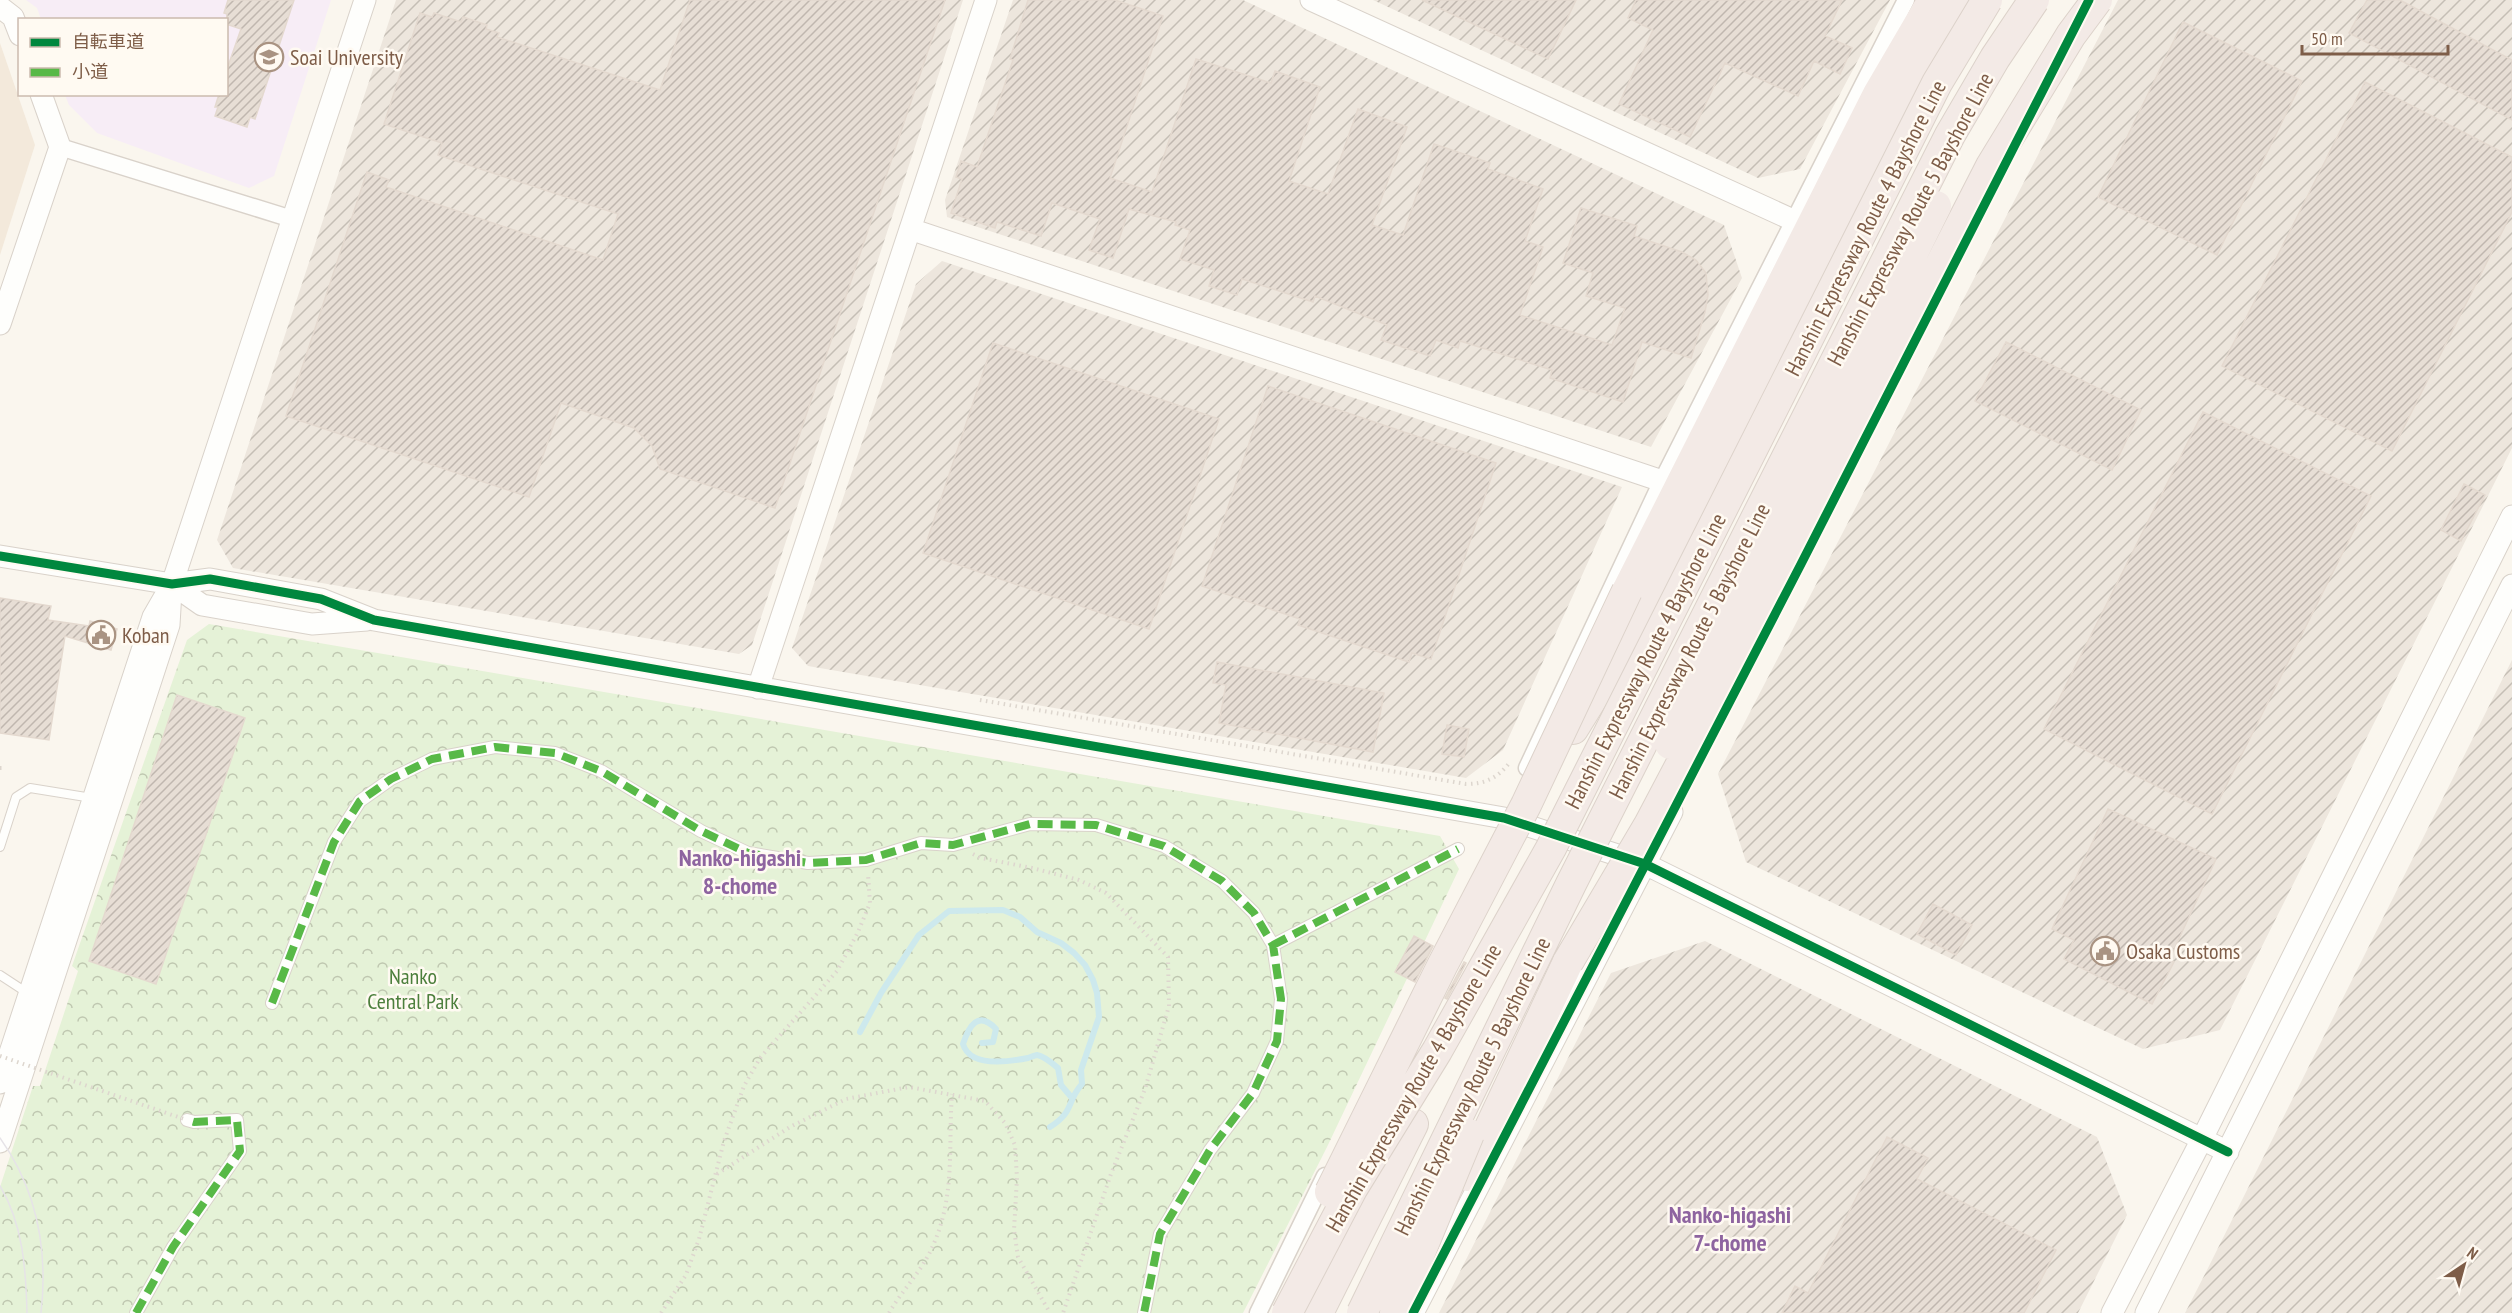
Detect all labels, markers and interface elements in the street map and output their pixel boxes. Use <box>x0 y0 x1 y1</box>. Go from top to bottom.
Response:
legend <box>18 18 228 96</box>
scale bar <box>2302 18 2448 56</box>
text: 50 m <box>2311 27 2343 50</box>
text: 自転車道 <box>72 30 144 53</box>
school or university icon: Soai University <box>253 41 285 73</box>
place label: Soai University <box>290 43 404 71</box>
text: 小道 <box>72 60 108 83</box>
street label: Hanshin Expressway Route 5 Bayshore Line <box>1821 68 1999 370</box>
street label: Hanshin Expressway Route 4 Bayshore Line <box>1778 76 1952 380</box>
street label: Hanshin Expressway Route 5 Bayshore Line <box>1602 499 1776 803</box>
street label: Hanshin Expressway Route 4 Bayshore Line <box>1558 509 1732 813</box>
public building icon: Koban <box>85 619 117 651</box>
place label: Koban <box>122 621 170 649</box>
district label: Nanko-higashi 8-chome <box>679 842 801 901</box>
street label: Hanshin Expressway Route 5 Bayshore Line <box>1388 932 1556 1240</box>
public building icon: Osaka Customs <box>2089 935 2121 967</box>
place label: Osaka Customs <box>2126 937 2240 965</box>
street label: Hanshin Expressway Route 4 Bayshore Line <box>1319 939 1507 1237</box>
park label: Nanko Central Park <box>367 962 459 1015</box>
district label: Nanko-higashi 7-chome <box>1669 1199 1791 1258</box>
north arrow <box>2434 1235 2494 1295</box>
text: N <box>2463 1242 2482 1263</box>

